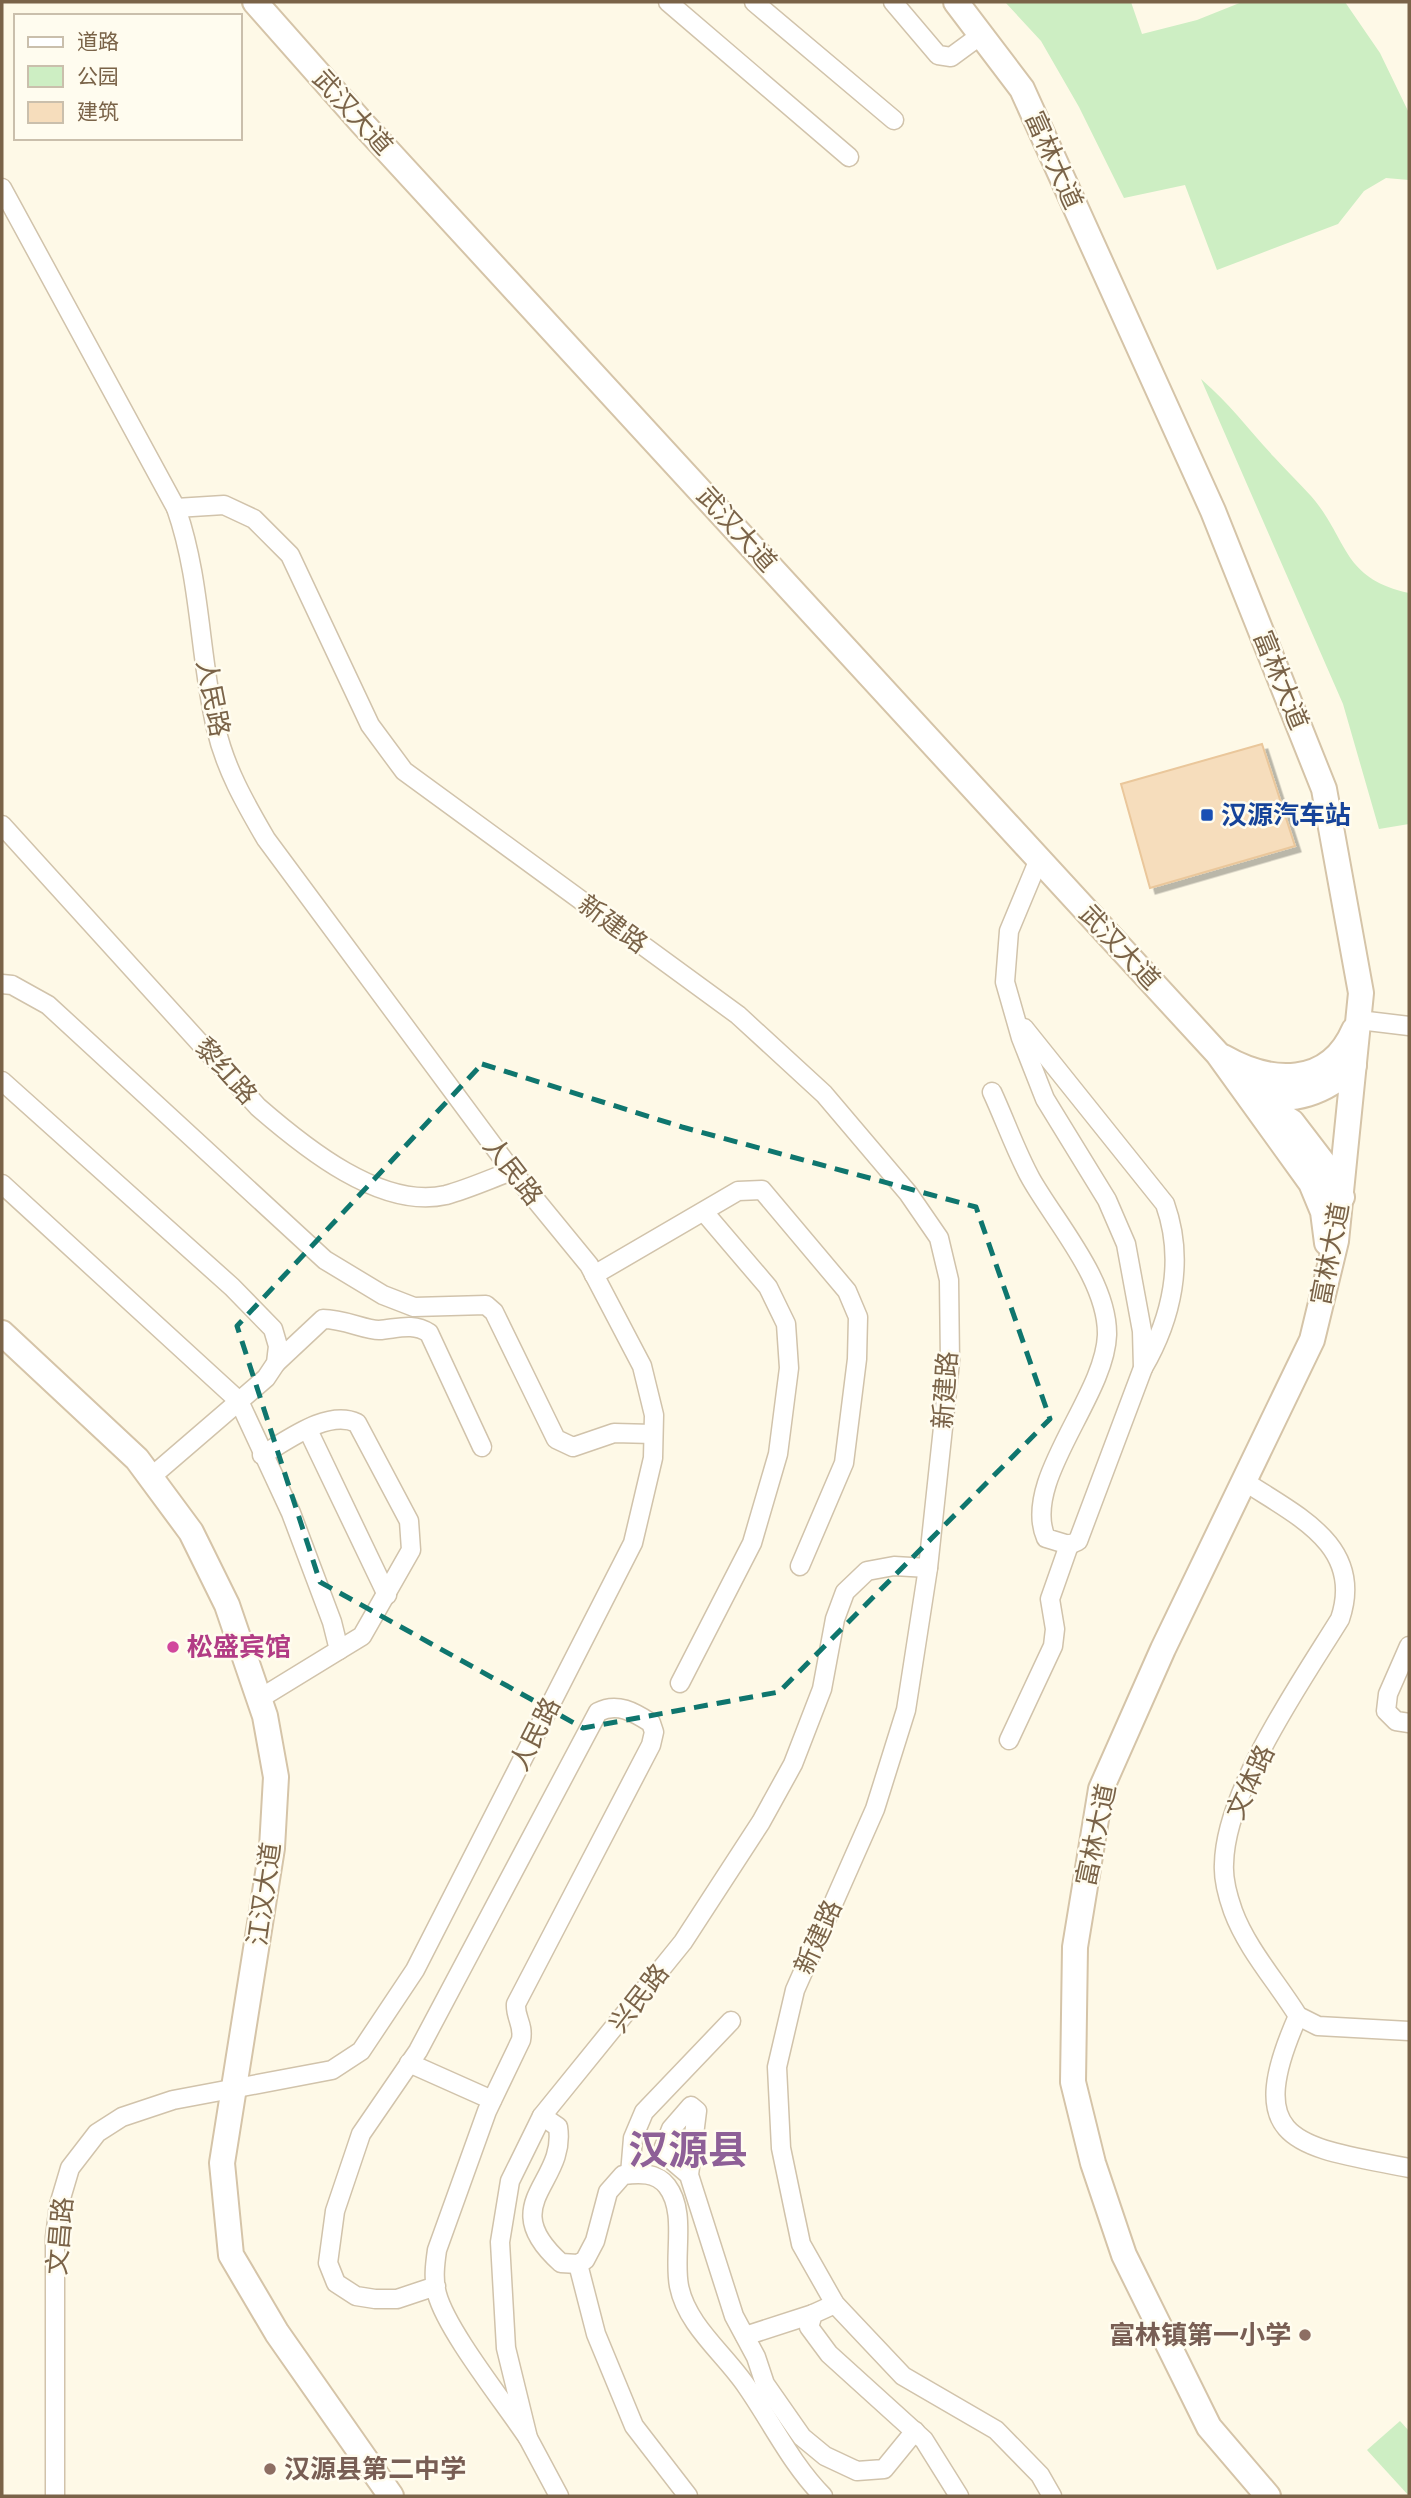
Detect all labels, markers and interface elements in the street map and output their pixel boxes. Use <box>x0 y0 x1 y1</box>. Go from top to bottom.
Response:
legend <box>14 14 242 140</box>
text: 道路 <box>77 28 119 55</box>
street label: 武汉大道 <box>306 62 400 162</box>
text: 公园 <box>77 63 119 90</box>
text: 建筑 <box>77 98 119 125</box>
street label: 富林大道 <box>1017 106 1091 214</box>
street label: 武汉大道 <box>690 479 784 579</box>
street label: 富林大道 <box>1246 625 1316 735</box>
street label: 人民路 <box>189 656 237 740</box>
place label: 汉源汽车站 <box>1221 798 1351 832</box>
marker: 汉源汽车站 <box>1199 807 1215 823</box>
street label: 新建路 <box>571 887 655 961</box>
street label: 武汉大道 <box>1072 897 1168 997</box>
street label: 黎红路 <box>187 1031 265 1111</box>
street label: 人民路 <box>476 1130 550 1212</box>
street label: 富林大道 <box>1303 1200 1357 1308</box>
street label: 新建路 <box>925 1350 965 1430</box>
place label: 松盛宾馆 <box>187 1630 291 1664</box>
marker: 松盛宾馆 <box>165 1639 181 1655</box>
street label: 人民路 <box>502 1692 568 1776</box>
street label: 文体路 <box>1218 1739 1282 1825</box>
street label: 富林大道 <box>1069 1781 1123 1889</box>
street label: 江汉大道 <box>240 1840 288 1948</box>
street label: 新建路 <box>787 1894 849 1980</box>
street label: 兴民路 <box>602 1957 676 2039</box>
district label: 汉源县 <box>628 2125 748 2176</box>
street label: 文昌路 <box>40 2196 80 2276</box>
place label: 富林镇第一小学 <box>1109 2318 1291 2352</box>
marker: 富林镇第一小学 <box>1297 2327 1313 2343</box>
place label: 汉源县第二中学 <box>284 2452 466 2486</box>
marker: 汉源县第二中学 <box>262 2461 278 2477</box>

